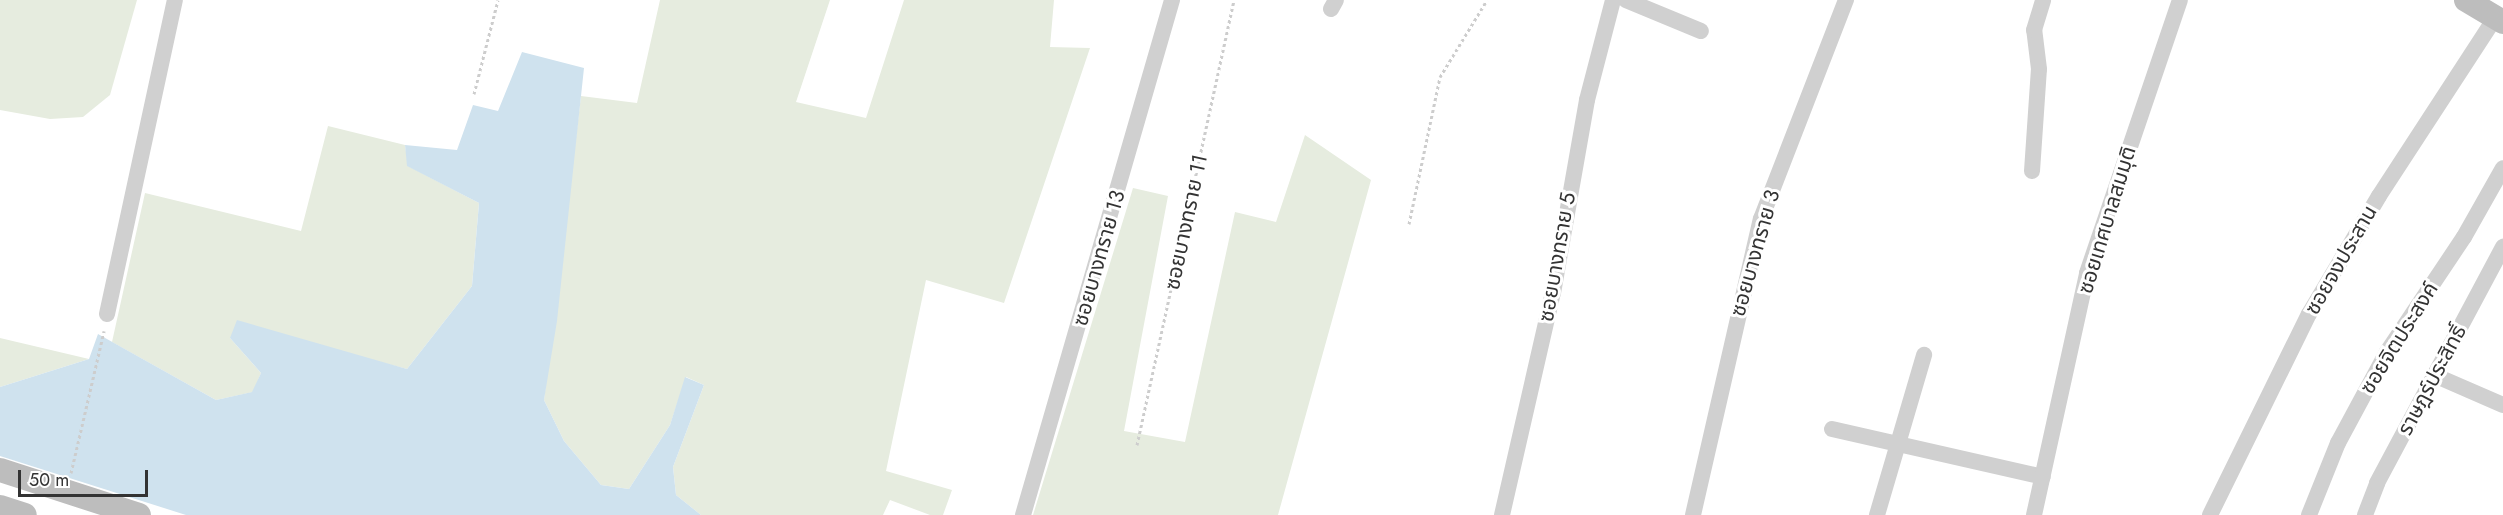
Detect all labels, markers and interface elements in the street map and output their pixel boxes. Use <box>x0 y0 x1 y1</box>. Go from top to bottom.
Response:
street label: ซอยเทศบาลสมมุติ <box>2073 143 2141 297</box>
street label: ซอยบางทราย 11 <box>1159 152 1213 292</box>
street label: ซอยบางทราย 13 <box>1068 187 1130 329</box>
street label: ซอยบางทราย 3 <box>1725 187 1785 319</box>
street label: ซอยบางทราย 5 <box>1533 190 1581 324</box>
street label: ซอยจงประสาน <box>2300 201 2382 319</box>
street label: ซอยจิตประสงค์ <box>2355 277 2443 399</box>
street label: ราษฎร์ประสิทธิ์ <box>2392 320 2472 440</box>
scale bar <box>21 458 152 496</box>
text: 50 m <box>29 467 69 493</box>

